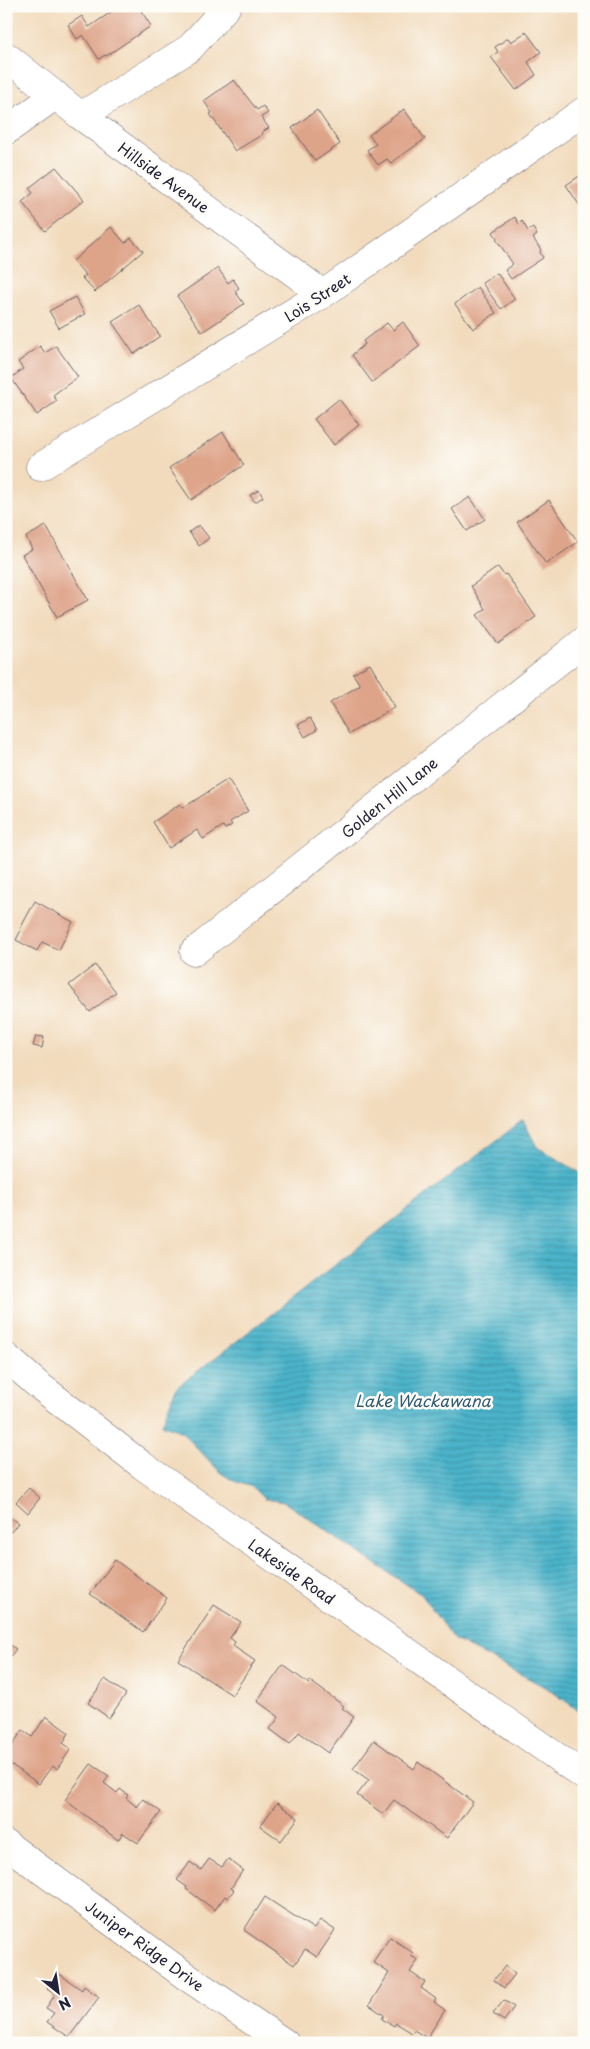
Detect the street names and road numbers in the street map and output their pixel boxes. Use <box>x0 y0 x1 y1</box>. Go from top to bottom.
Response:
street label: Hillside Avenue <box>114 136 214 218</box>
street label: Lois Street <box>279 267 355 327</box>
street label: Golden Hill Lane <box>336 751 442 843</box>
street label: Lakeside Road <box>244 1532 340 1610</box>
street label: Juniper Ridge Drive <box>81 1894 209 1996</box>

